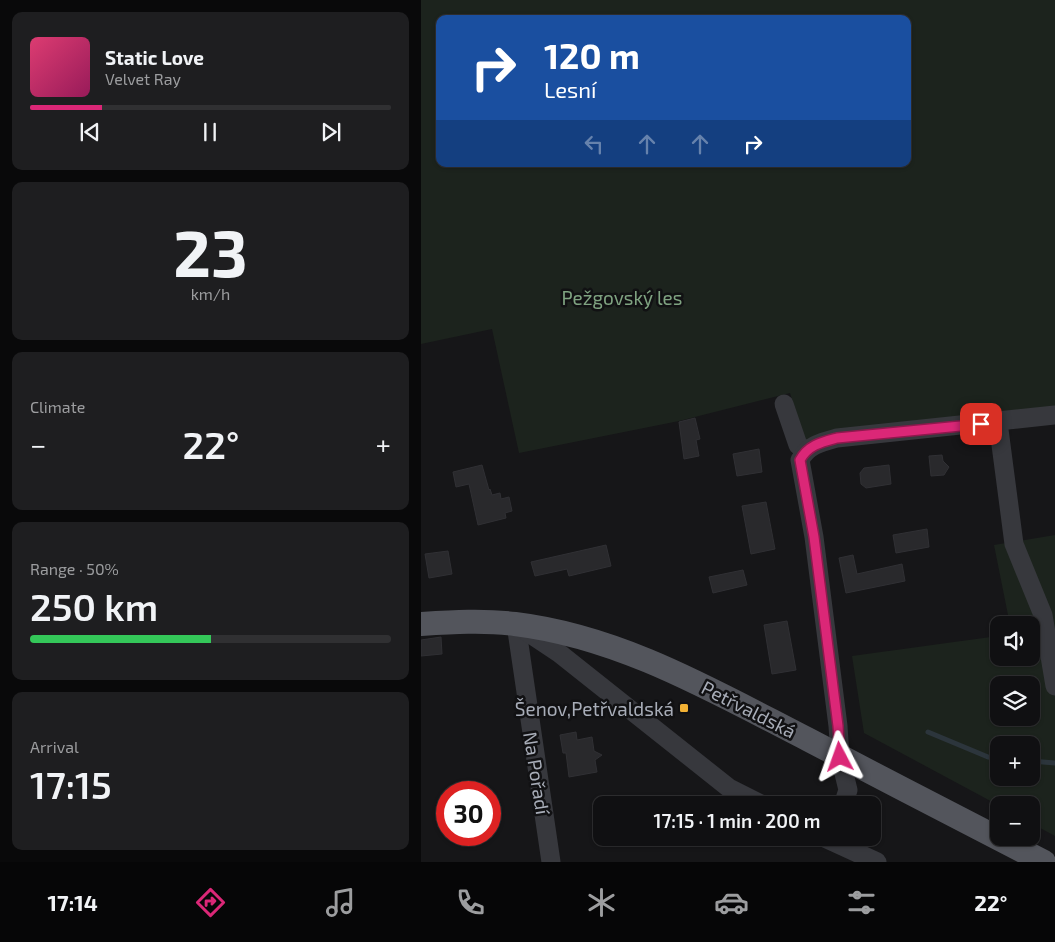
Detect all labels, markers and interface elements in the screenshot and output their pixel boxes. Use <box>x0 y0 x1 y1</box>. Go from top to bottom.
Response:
text: 120 m <box>544 34 640 76</box>
icon: right <box>461 35 526 100</box>
text: Static Love <box>105 46 204 69</box>
text: Velvet Ray <box>105 69 181 88</box>
text: Lesní <box>544 76 597 102</box>
icon: previous <box>76 118 104 146</box>
icon: pause <box>196 118 224 146</box>
icon: next <box>317 118 345 146</box>
icon: left <box>580 130 608 158</box>
icon: ahead <box>633 130 661 158</box>
icon: ahead <box>686 130 714 158</box>
icon: right <box>739 130 767 158</box>
text: 23 <box>173 212 248 290</box>
text: km/h <box>191 284 230 303</box>
park label: Pežgovský les <box>562 286 682 309</box>
text: Climate <box>30 397 85 416</box>
pin <box>960 403 1002 445</box>
icon: arrive <box>967 410 995 438</box>
text: 22° <box>183 421 239 467</box>
text: − <box>30 427 46 461</box>
text: + <box>376 427 391 461</box>
text: Range · 50% <box>30 559 119 578</box>
text: 250 km <box>30 583 158 629</box>
map controls <box>990 616 1040 846</box>
button: sound <box>990 616 1040 666</box>
street label: Petřvaldská <box>698 675 800 743</box>
button: layers <box>990 676 1040 726</box>
place label: Šenov,Petřvaldská <box>515 697 674 720</box>
marker: Šenov,Petřvaldská <box>678 702 690 714</box>
street label: Na Pořadí <box>519 730 555 817</box>
position arrow <box>813 730 865 782</box>
button: + <box>990 736 1040 786</box>
text: Arrival <box>30 737 79 756</box>
text: 17:15 <box>30 761 112 807</box>
speed limit sign: 30 <box>436 781 501 846</box>
button: − <box>990 796 1040 846</box>
text: 17:15 · 1 min · 200 m <box>653 809 821 832</box>
icon: directions <box>193 885 228 920</box>
icon: music <box>323 885 358 920</box>
icon: phone <box>453 885 488 920</box>
icon: climate <box>584 885 619 920</box>
icon: car <box>714 885 749 920</box>
icon: filters <box>844 885 879 920</box>
text: 17:14 <box>48 889 98 915</box>
text: 22° <box>974 889 1007 915</box>

